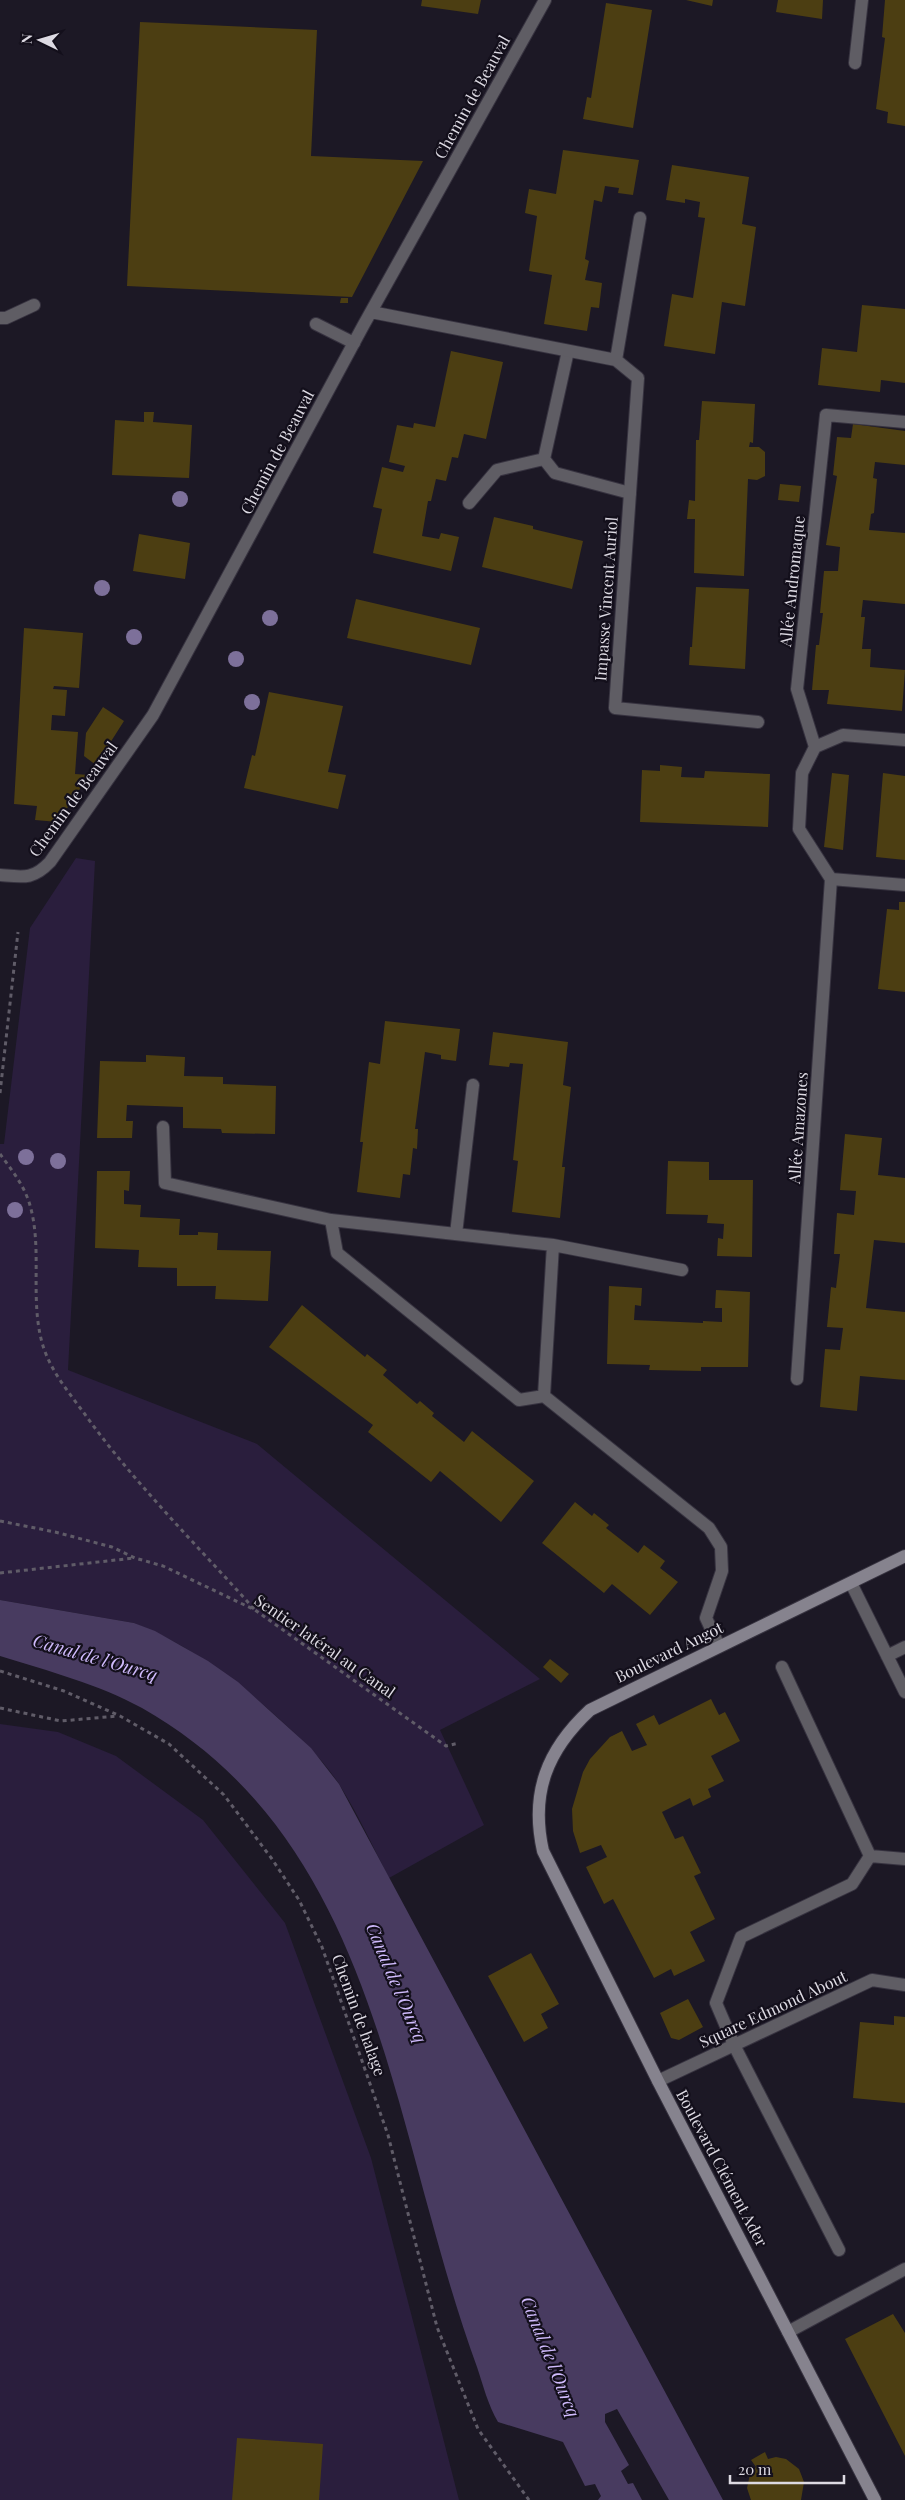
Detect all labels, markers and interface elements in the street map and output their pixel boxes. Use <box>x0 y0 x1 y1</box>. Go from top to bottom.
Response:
north arrow <box>15 15 65 65</box>
street label: Chemin de Beauval <box>429 31 514 162</box>
text: N <box>17 33 36 45</box>
street label: Chemin de Beauval <box>235 386 318 518</box>
street label: Allée Andromaque <box>774 514 809 649</box>
street label: Impasse Vincent Auriol <box>589 516 622 682</box>
street label: Chemin de Beauval <box>24 736 122 861</box>
street label: Allée Amazones <box>783 1071 812 1186</box>
street label: Sentier latéral au Canal <box>251 1589 400 1702</box>
street label: Boulevard Angot <box>611 1616 727 1687</box>
water label: Canal de l'Ourcq <box>30 1628 160 1686</box>
water label: Canal de l'Ourcq <box>361 1919 433 2046</box>
street label: Chemin de halage <box>328 1951 391 2079</box>
street label: Square Edmond About <box>695 1965 850 2052</box>
street label: Boulevard Clément Ader <box>672 2086 773 2250</box>
water label: Canal de l'Ourcq <box>516 2293 586 2421</box>
scale bar <box>730 2452 844 2484</box>
text: 20 m <box>738 2459 772 2479</box>

